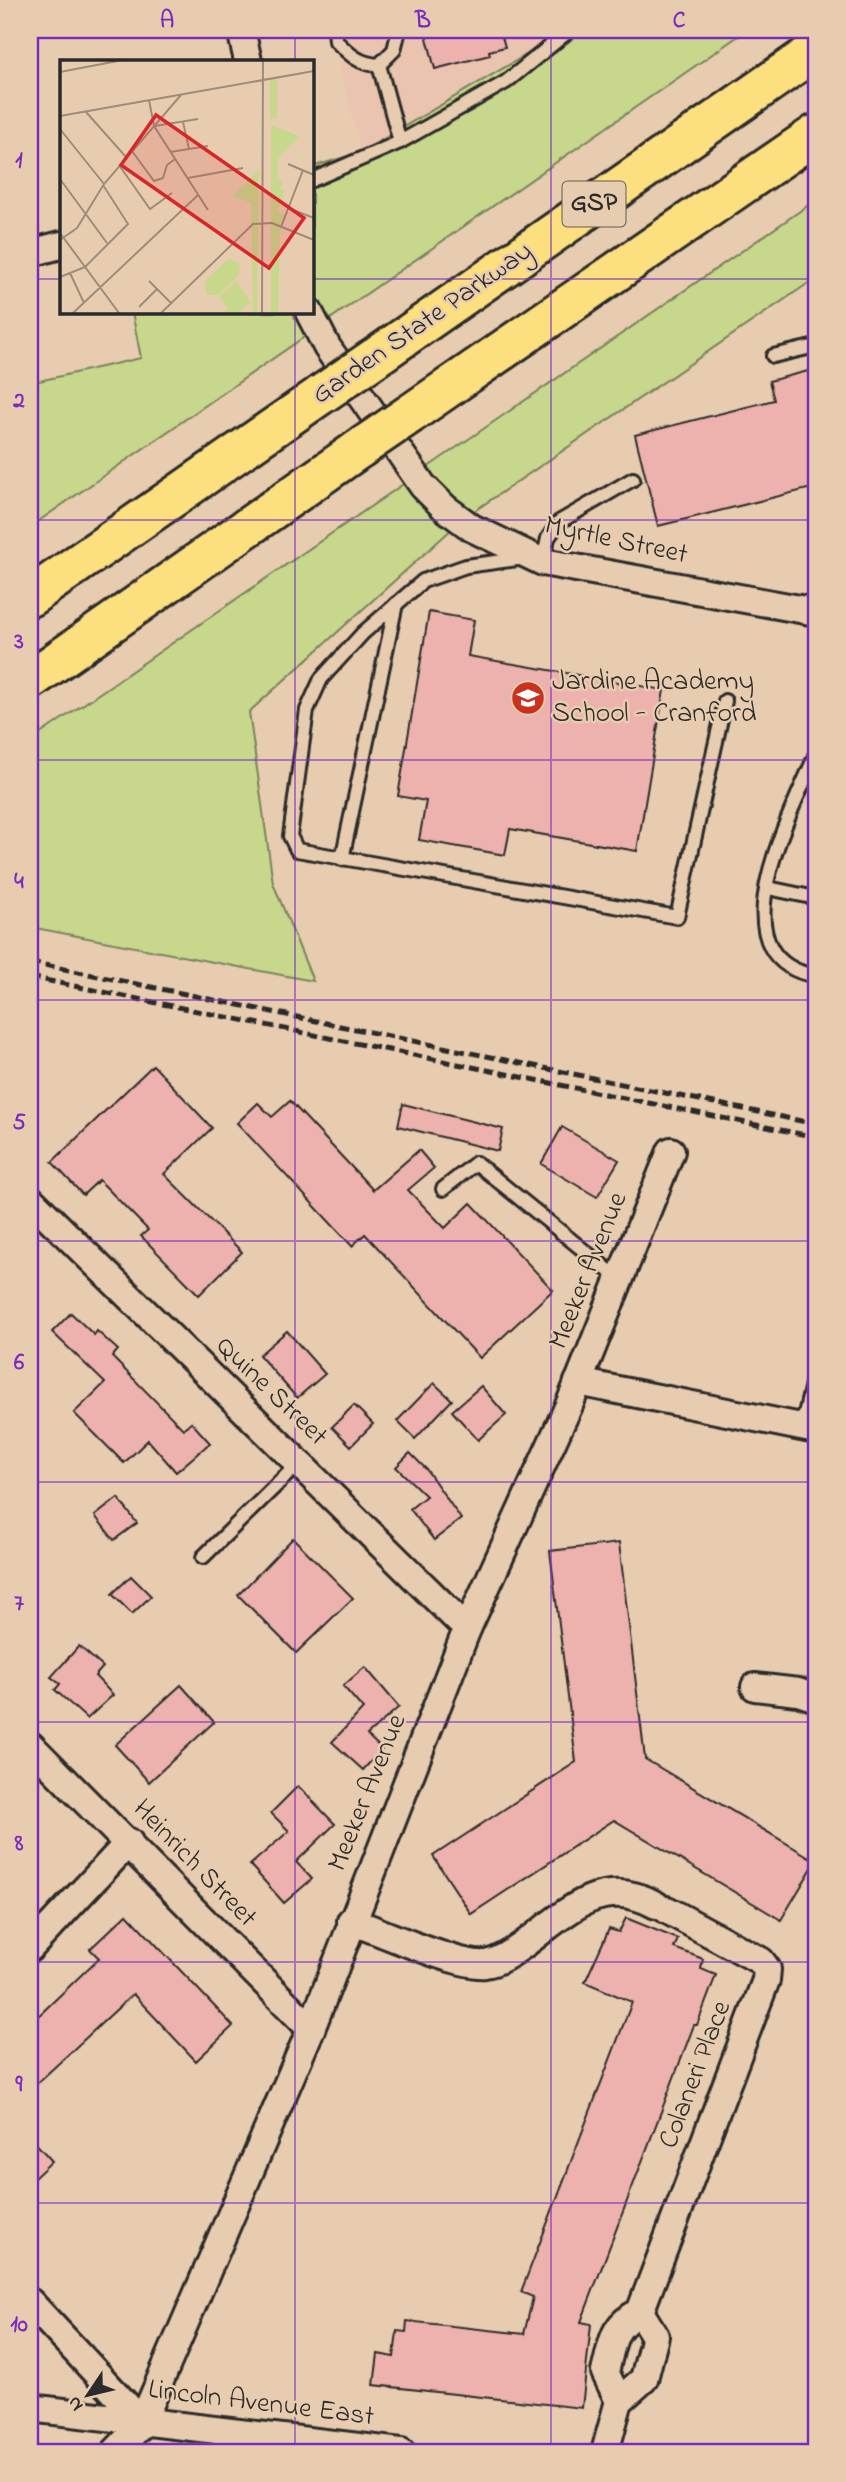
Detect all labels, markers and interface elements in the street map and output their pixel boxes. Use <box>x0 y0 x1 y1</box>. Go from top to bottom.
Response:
text: A <box>160 5 174 38</box>
text: B <box>414 5 431 38</box>
text: C <box>673 5 686 38</box>
inset map <box>60 60 313 313</box>
text: 1 <box>15 145 23 178</box>
road number: GSP <box>562 182 626 226</box>
street label: Garden State Parkway <box>304 232 542 416</box>
text: 2 <box>12 385 25 418</box>
street label: Myrtle Street <box>541 506 691 576</box>
text: 3 <box>13 626 24 659</box>
place label: Jardine Academy School - Cranford <box>552 662 757 735</box>
school or university icon: Jardine Academy School - Cranford <box>509 679 547 717</box>
text: 4 <box>14 866 24 899</box>
text: 5 <box>12 1107 26 1140</box>
street label: Meeker Avenue <box>539 1186 639 1356</box>
street label: Quine Street <box>205 1328 337 1456</box>
text: 6 <box>14 1347 25 1380</box>
text: 7 <box>14 1588 24 1621</box>
street label: Meeker Avenue <box>318 1708 418 1878</box>
street label: Heinrich Street <box>122 1791 266 1937</box>
text: 8 <box>14 1828 24 1861</box>
street label: Colaneri Place <box>649 1995 743 2155</box>
text: 9 <box>15 2069 24 2102</box>
text: 10 <box>10 2309 28 2342</box>
north arrow <box>52 2360 122 2430</box>
street label: Lincoln Avenue East <box>146 2370 376 2438</box>
text: N <box>61 2390 91 2416</box>

